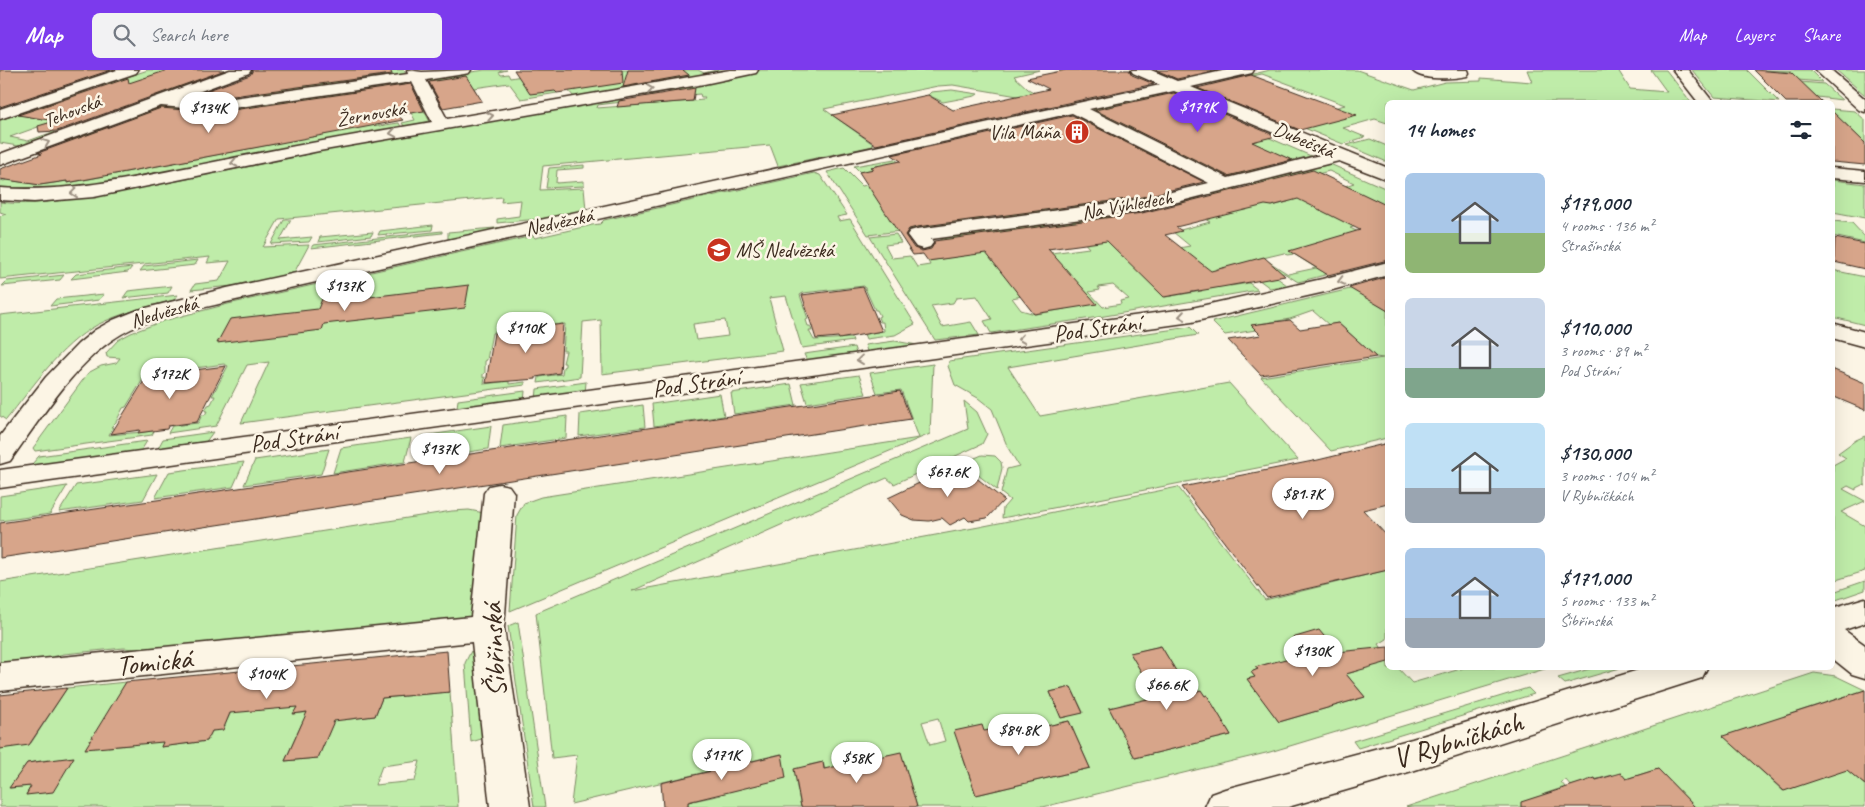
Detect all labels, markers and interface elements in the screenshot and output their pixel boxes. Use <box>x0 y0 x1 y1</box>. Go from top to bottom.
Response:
search box <box>92 13 442 58</box>
text: Map <box>25 20 62 50</box>
icon: search <box>110 21 138 49</box>
text: Search here <box>150 23 228 47</box>
text: Map <box>1679 24 1707 46</box>
text: Layers <box>1735 24 1774 46</box>
text: Share <box>1802 24 1840 46</box>
one-way arrow <box>645 84 654 94</box>
street label: Tehovská <box>40 88 106 133</box>
pin: $179K <box>1163 90 1233 133</box>
pin: $134K <box>174 92 244 134</box>
street label: Žernovská <box>335 95 410 132</box>
text: $179K <box>1180 97 1216 117</box>
text: $134K <box>191 98 227 118</box>
one-way arrow <box>485 111 494 121</box>
street label: Dubečská <box>1270 116 1340 165</box>
icon: filters <box>1787 116 1815 144</box>
text: 14 homes <box>1405 117 1474 143</box>
building icon: Vila Máňa <box>1064 119 1090 145</box>
place label: Vila Máňa <box>989 120 1061 145</box>
one-way arrow <box>389 127 398 137</box>
one-way arrow <box>41 139 49 149</box>
one-way arrow <box>229 157 238 168</box>
street label: Na Výhledech <box>1080 185 1175 225</box>
one-way arrow <box>70 187 78 198</box>
text: $179,000 <box>1560 190 1630 216</box>
icon: home <box>1445 193 1505 253</box>
street label: Nedvězská <box>523 202 597 241</box>
text: 4 rooms · 136 m² <box>1560 216 1654 236</box>
text: Strašínská <box>1560 236 1620 256</box>
school or university icon: MŠ Nedvězská <box>706 237 732 263</box>
place label: MŠ Nedvězská <box>736 238 836 263</box>
pin: $137K <box>310 270 380 312</box>
text: $137K <box>327 276 363 296</box>
one-way arrow <box>1337 276 1345 286</box>
street label: Nedvězská <box>127 290 203 334</box>
street label: Pod Strání <box>1051 306 1147 349</box>
one-way arrow <box>1178 310 1186 321</box>
pin: $110K <box>491 312 561 354</box>
text: $110,000 <box>1560 315 1630 341</box>
text: $110K <box>508 318 544 338</box>
icon: home <box>1445 318 1505 378</box>
one-way arrow <box>1017 333 1025 343</box>
text: 3 rooms · 89 m² <box>1560 341 1646 361</box>
one-way arrow <box>856 355 864 365</box>
pin: $172K <box>135 358 205 400</box>
street label: Pod Strání <box>650 361 746 404</box>
text: Pod Strání <box>1560 361 1619 381</box>
text: $172K <box>152 364 188 384</box>
street label: Pod Strání <box>248 416 344 459</box>
pin: $137K <box>405 432 475 475</box>
text: $137K <box>422 439 458 459</box>
text: $130,000 <box>1560 440 1630 466</box>
icon: home <box>1445 443 1505 503</box>
pin: $67.6K <box>907 456 989 498</box>
text: $67.6K <box>928 462 968 482</box>
text: 3 rooms · 104 m² <box>1560 466 1654 486</box>
pin: $81.7K <box>1262 478 1344 520</box>
text: $81.7K <box>1283 484 1323 504</box>
text: V Rybníčkách <box>1560 486 1634 506</box>
text: $171,000 <box>1560 565 1630 591</box>
icon: home <box>1445 568 1505 628</box>
text: 5 rooms · 133 m² <box>1560 591 1654 611</box>
street label: Šibřinská <box>473 599 515 698</box>
text: Šibřinská <box>1560 611 1612 631</box>
pin: $130K <box>1278 634 1348 677</box>
street label: Tomická <box>114 639 197 684</box>
text: $130K <box>1295 641 1331 661</box>
pin: $104K <box>232 658 302 700</box>
text: $104K <box>249 664 285 684</box>
pin: $66.6K <box>1126 668 1208 711</box>
text: $66.6K <box>1146 675 1188 695</box>
street label: V Rybníčkách <box>1389 702 1529 777</box>
pin: $84.8K <box>978 714 1060 756</box>
text: $84.8K <box>999 720 1039 740</box>
pin: $171K <box>687 738 757 781</box>
pin: $58K <box>827 742 887 784</box>
text: $171K <box>704 745 740 765</box>
text: $58K <box>842 748 872 768</box>

